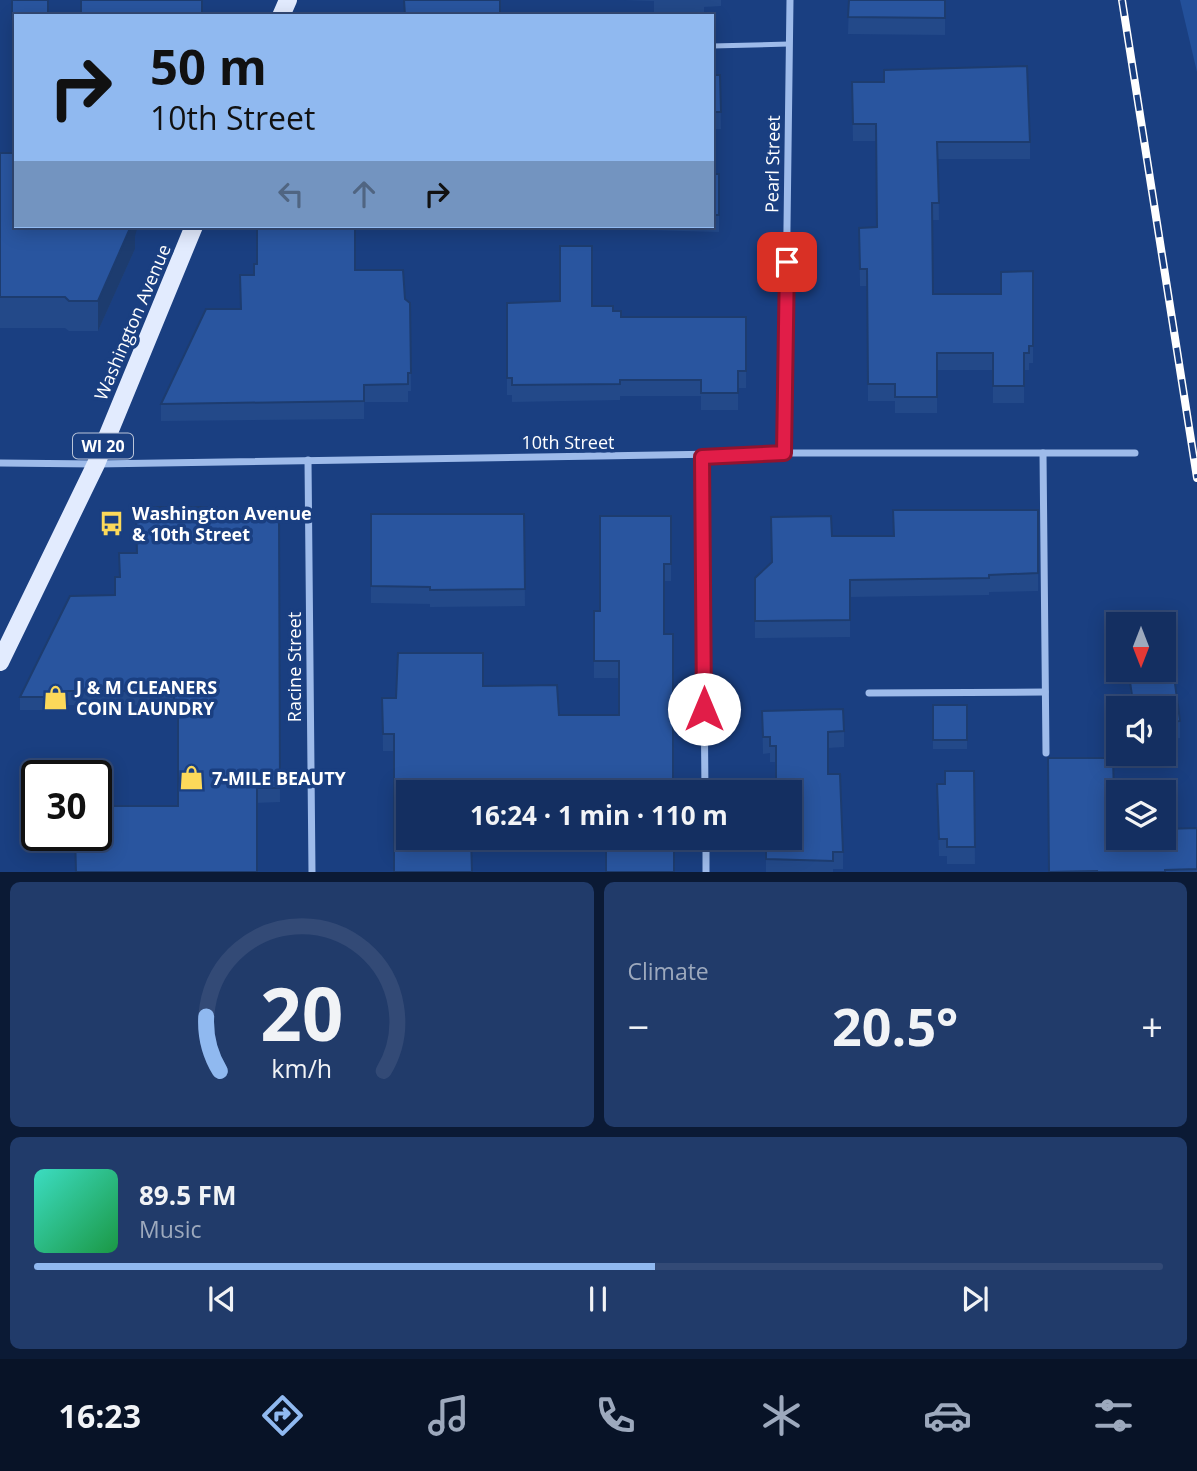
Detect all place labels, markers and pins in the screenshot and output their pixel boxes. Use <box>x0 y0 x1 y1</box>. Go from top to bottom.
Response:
pin <box>757 232 817 292</box>
place label: Washington Avenue & 10th Street <box>132 501 312 546</box>
bus stop icon: Washington Avenue & 10th Street <box>98 509 126 537</box>
place label: J & M CLEANERS COIN LAUNDRY <box>74 675 217 720</box>
shop icon: J & M CLEANERS COIN LAUNDRY <box>42 683 70 711</box>
shop icon: 7-MILE BEAUTY <box>178 764 206 792</box>
place label: 7-MILE BEAUTY <box>212 766 347 790</box>

